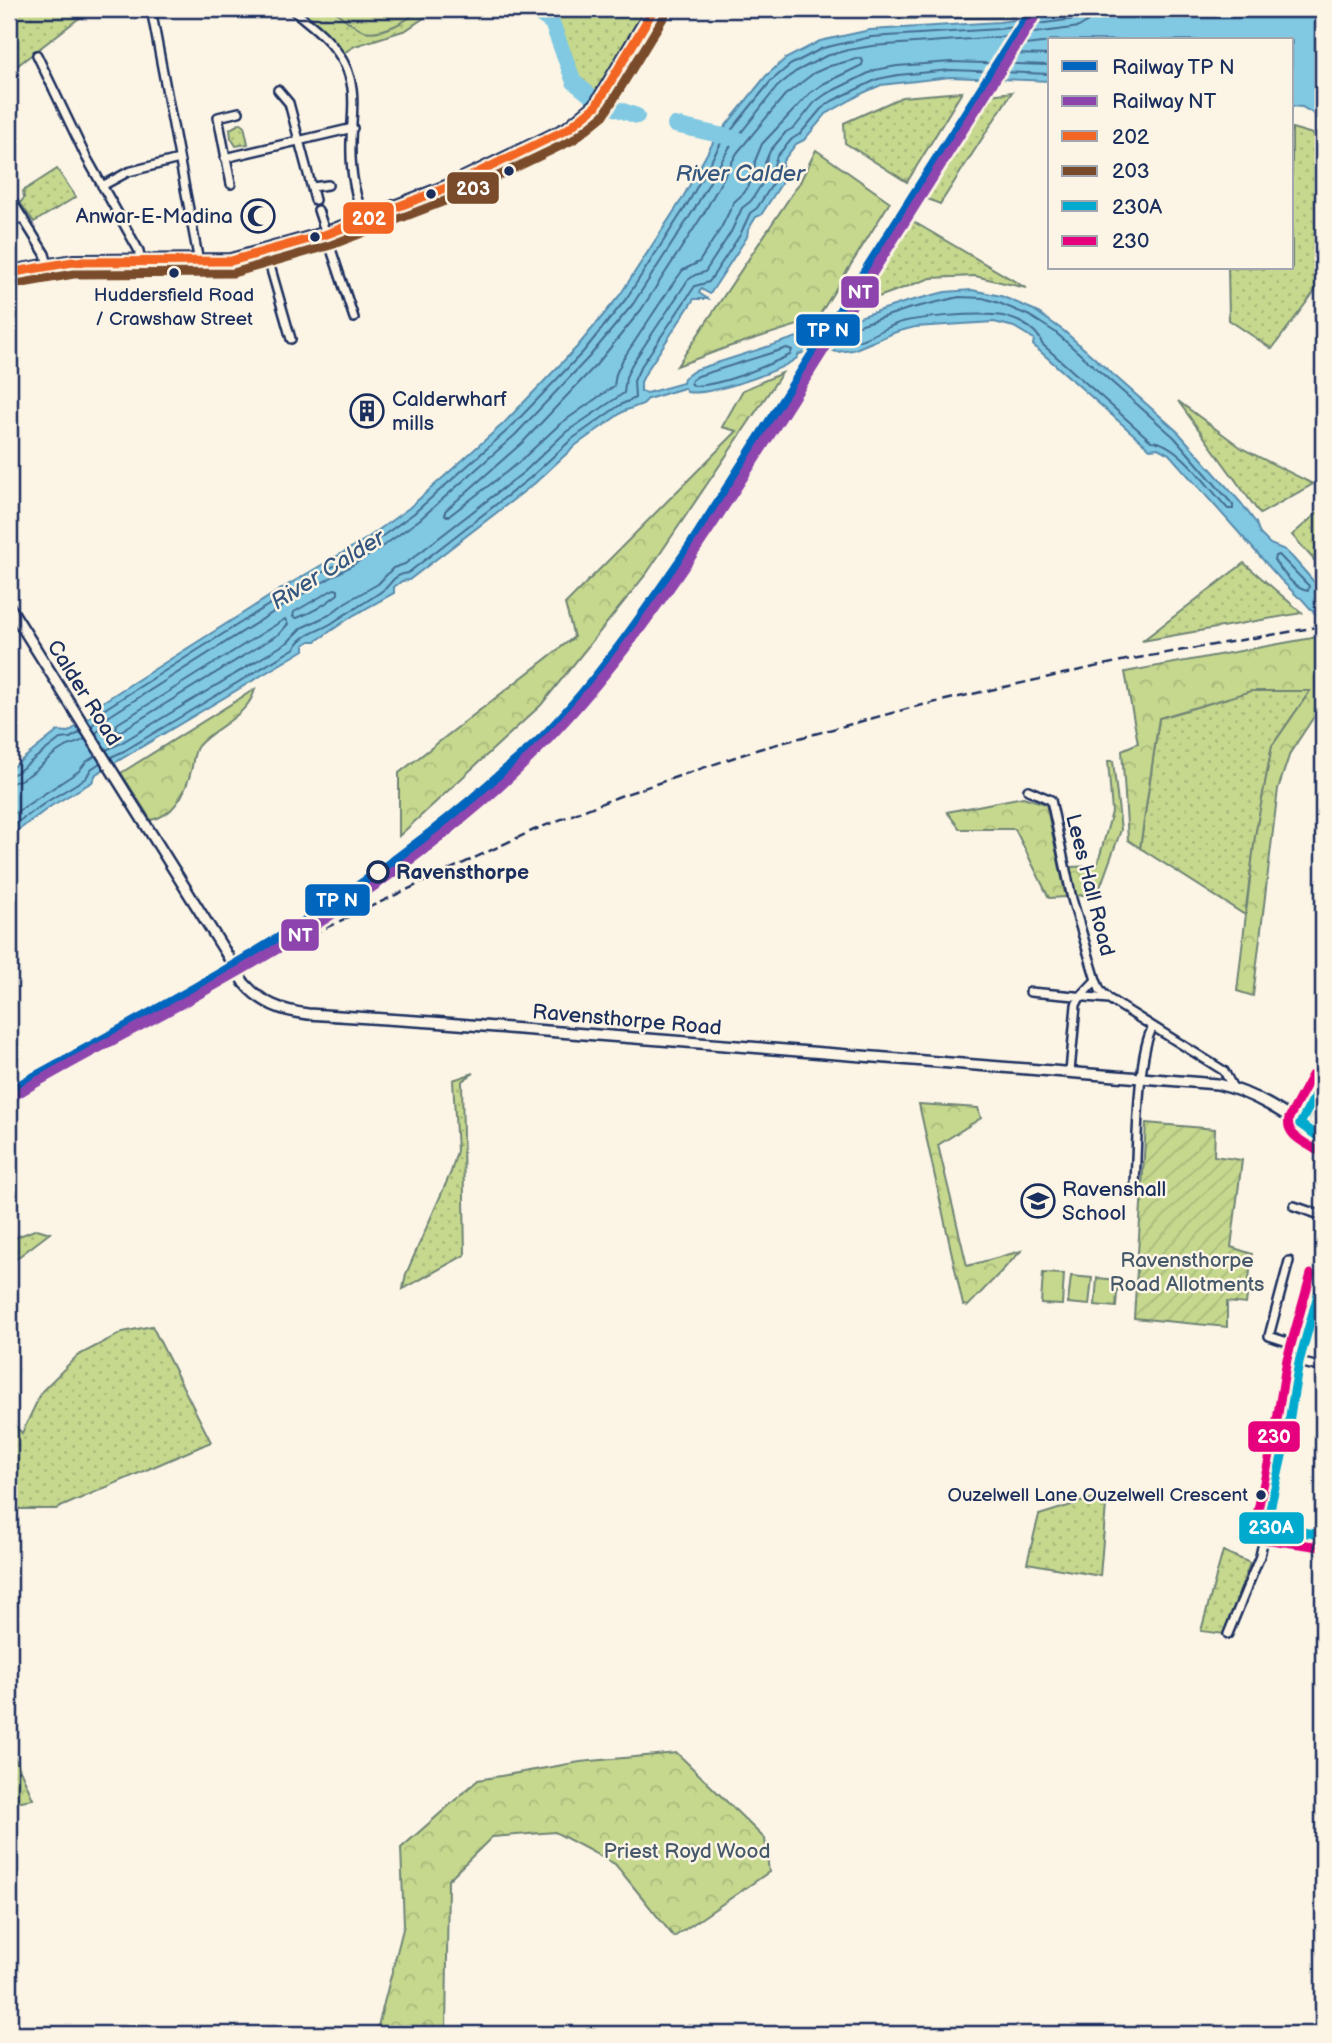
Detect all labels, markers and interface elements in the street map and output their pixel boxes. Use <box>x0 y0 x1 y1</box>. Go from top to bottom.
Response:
legend <box>1048 38 1294 270</box>
text: Railway TP N <box>1112 55 1235 80</box>
text: Railway NT <box>1112 89 1217 114</box>
text: 202 <box>1112 125 1150 150</box>
text: 203 <box>1112 159 1150 184</box>
water label: River Calder <box>675 160 806 188</box>
unlabelled marker <box>502 164 516 178</box>
line badge: 203 <box>446 171 500 205</box>
text: 203 <box>456 178 490 201</box>
unlabelled marker <box>424 187 438 201</box>
text: 230A <box>1112 195 1162 220</box>
mosque icon: Anwar-E-Madina <box>239 197 277 235</box>
line badge: 202 <box>342 201 395 235</box>
place label: Anwar-E-Madina <box>76 204 233 229</box>
text: 202 <box>352 208 387 231</box>
text: 230 <box>1112 229 1149 254</box>
unlabelled marker <box>308 230 322 244</box>
marker: Huddersfield Road / Crawshaw Street <box>167 266 181 280</box>
line badge: NT <box>840 275 880 309</box>
text: NT <box>847 282 873 305</box>
place label: Huddersfield Road / Crawshaw Street <box>94 284 254 331</box>
line badge: TP N <box>795 313 861 347</box>
text: TP N <box>807 320 849 343</box>
place label: Calderwharf mills <box>392 387 508 436</box>
building icon: Calderwharf mills <box>348 392 386 430</box>
water label: River Calder <box>266 523 392 616</box>
street label: Calder Road <box>42 636 126 750</box>
street label: Lees Hall Road <box>1060 811 1120 959</box>
place label: Ravensthorpe <box>396 860 529 885</box>
marker: Ravensthorpe <box>367 861 389 883</box>
line badge: TP N <box>304 883 371 917</box>
text: TP N <box>316 890 358 913</box>
line badge: NT <box>280 918 320 952</box>
text: NT <box>287 925 313 948</box>
street label: Ravensthorpe Road <box>531 999 723 1041</box>
place label: Ravenshall School <box>1062 1177 1166 1226</box>
school or university icon: Ravenshall School <box>1019 1182 1057 1220</box>
park label: Ravensthorpe Road Allotments <box>1110 1248 1264 1297</box>
line badge: 230 <box>1247 1420 1301 1453</box>
text: 230 <box>1257 1426 1291 1449</box>
place label: Ouzelwell Lane Ouzelwell Crescent <box>947 1484 1248 1507</box>
marker: Ouzelwell Lane Ouzelwell Crescent <box>1254 1488 1268 1502</box>
line badge: 230A <box>1238 1511 1305 1545</box>
text: 230A <box>1248 1517 1294 1540</box>
park label: Priest Royd Wood <box>604 1839 770 1864</box>

